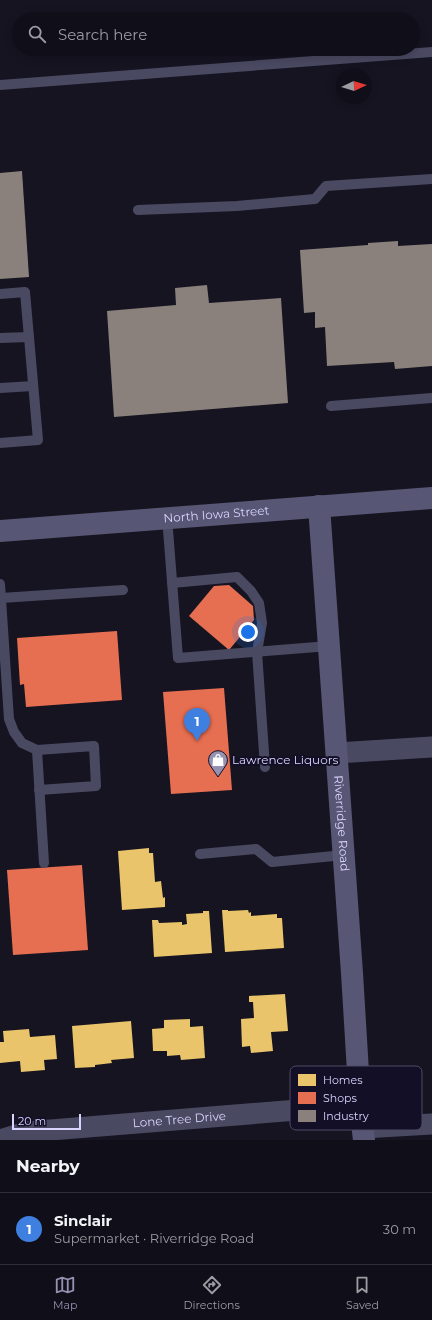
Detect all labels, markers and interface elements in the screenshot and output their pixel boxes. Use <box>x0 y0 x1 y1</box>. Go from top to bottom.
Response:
search box <box>12 12 420 56</box>
icon: search <box>26 23 48 45</box>
text: Search here <box>58 25 147 44</box>
north arrow <box>336 68 372 104</box>
street label: North Iowa Street <box>163 502 270 526</box>
your location <box>238 622 258 642</box>
pin: 1 <box>184 708 210 741</box>
shop icon: Lawrence Liquors <box>207 749 229 777</box>
place label: Lawrence Liquors <box>232 752 338 767</box>
street label: Riverridge Road <box>331 775 353 872</box>
legend <box>290 1066 422 1130</box>
text: Homes <box>323 1073 363 1087</box>
text: Shops <box>323 1091 358 1105</box>
street label: Lone Tree Drive <box>132 1108 226 1130</box>
text: Industry <box>323 1109 369 1123</box>
scale bar <box>12 1112 81 1131</box>
text: 20 m <box>18 1114 46 1128</box>
text: Nearby <box>16 1156 80 1176</box>
text: Sinclair <box>54 1211 112 1230</box>
text: 1 <box>26 1221 32 1237</box>
text: 30 m <box>383 1221 416 1237</box>
text: Supermarket · Riverridge Road <box>54 1230 254 1246</box>
tab: Map <box>53 1274 77 1312</box>
tab: Directions <box>184 1274 240 1312</box>
tab: Saved <box>346 1274 379 1312</box>

